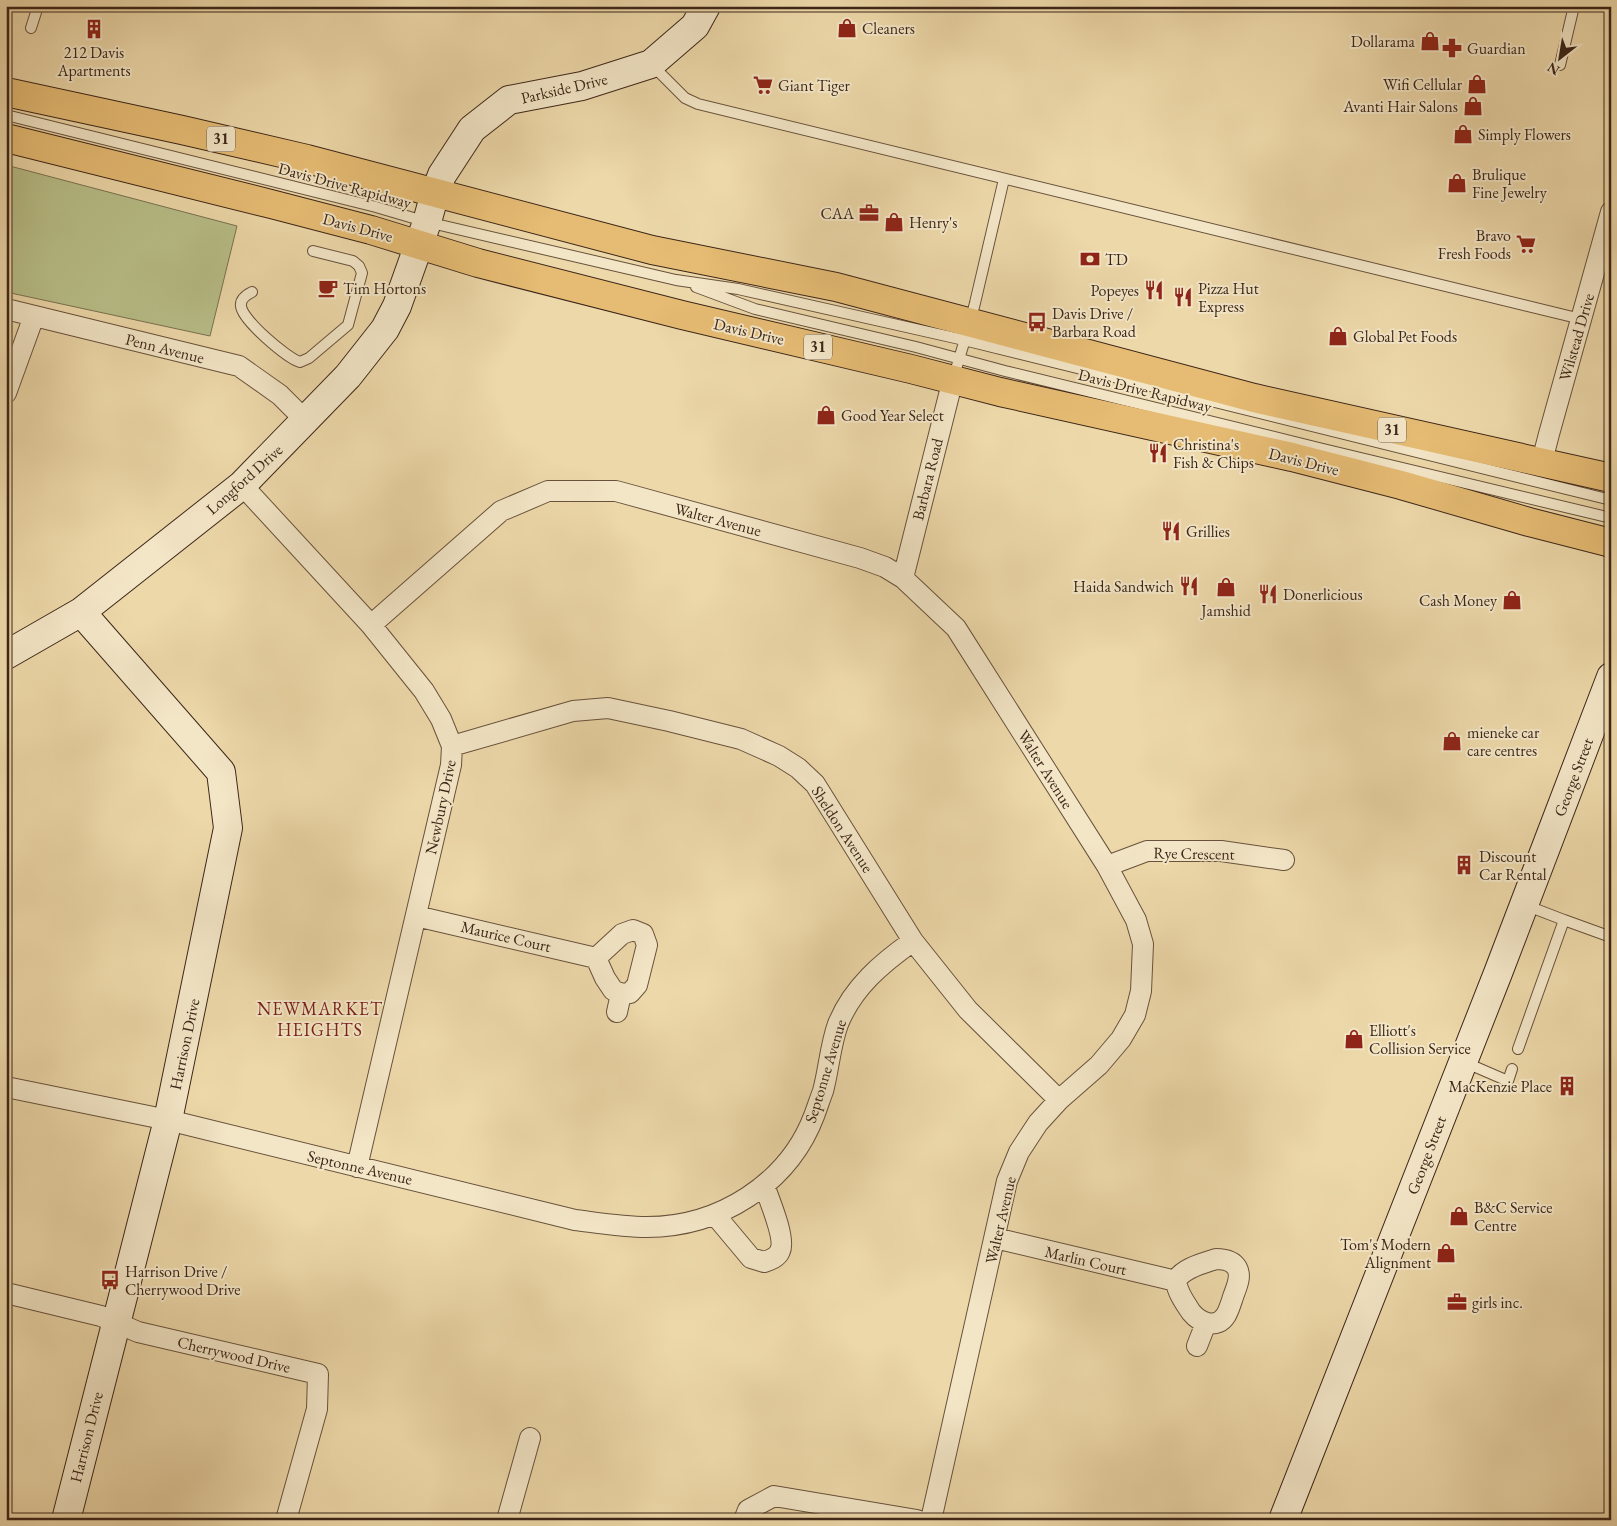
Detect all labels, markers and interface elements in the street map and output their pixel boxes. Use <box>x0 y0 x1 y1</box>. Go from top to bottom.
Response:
shop icon: Cleaners <box>836 17 858 39</box>
building icon: 212 Davis Apartments <box>83 18 105 40</box>
place label: Cleaners <box>862 18 915 39</box>
shop icon: Dollarama <box>1419 30 1441 52</box>
place label: Dollarama <box>1351 31 1416 52</box>
north arrow <box>1534 32 1584 82</box>
pharmacy icon: Guardian <box>1441 37 1463 59</box>
place label: Guardian <box>1467 38 1526 59</box>
place label: 212 Davis Apartments <box>56 42 131 81</box>
text: N <box>1543 58 1563 80</box>
street label: Parkside Drive <box>519 68 609 109</box>
shop icon: Wifi Cellular <box>1466 73 1488 95</box>
supermarket icon: Giant Tiger <box>752 74 774 96</box>
place label: Wifi Cellular <box>1383 74 1463 95</box>
place label: Giant Tiger <box>778 75 850 96</box>
shop icon: Avanti Hair Salons <box>1462 95 1484 117</box>
place label: Avanti Hair Salons <box>1342 96 1458 117</box>
shop icon: Simply Flowers <box>1452 123 1474 145</box>
place label: Simply Flowers <box>1478 124 1571 145</box>
road number: 31 <box>207 126 235 152</box>
street label: Davis Drive Rapidway <box>276 158 415 214</box>
place label: Brulique Fine Jewelry <box>1472 164 1548 203</box>
shop icon: Brulique Fine Jewelry <box>1446 172 1468 194</box>
office icon: CAA <box>858 202 880 224</box>
place label: CAA <box>820 203 855 224</box>
street label: Davis Drive <box>321 208 395 247</box>
shop icon: Henry's <box>883 211 905 233</box>
place label: Henry's <box>909 212 957 233</box>
place label: Bravo Fresh Foods <box>1438 225 1511 264</box>
supermarket icon: Bravo Fresh Foods <box>1515 233 1537 255</box>
bank icon: TD <box>1079 248 1101 270</box>
place label: TD <box>1105 249 1128 270</box>
cafe icon: Tim Hortons <box>317 277 339 299</box>
place label: Tim Hortons <box>343 278 426 299</box>
place label: Pizza Hut Express <box>1198 278 1259 317</box>
restaurant icon: Popeyes <box>1143 279 1165 301</box>
place label: Popeyes <box>1090 280 1139 301</box>
restaurant icon: Pizza Hut Express <box>1172 286 1194 308</box>
street label: Wilstead Drive <box>1554 291 1599 383</box>
place label: Davis Drive / Barbara Road <box>1052 303 1137 342</box>
bus stop icon: Davis Drive / Barbara Road <box>1026 311 1048 333</box>
street label: Davis Drive <box>712 313 786 350</box>
shop icon: Global Pet Foods <box>1327 325 1349 347</box>
place label: Global Pet Foods <box>1353 326 1457 347</box>
street label: Penn Avenue <box>123 329 206 368</box>
road number: 31 <box>804 334 832 360</box>
street label: Davis Drive Rapidway <box>1076 364 1215 417</box>
shop icon: Good Year Select <box>815 404 837 426</box>
place label: Good Year Select <box>841 405 944 426</box>
road number: 31 <box>1378 418 1406 442</box>
place label: Christina's Fish & Chips <box>1173 434 1254 473</box>
street label: Barbara Road <box>907 435 948 522</box>
street label: Longford Drive <box>202 439 287 519</box>
restaurant icon: Christina's Fish & Chips <box>1147 442 1169 464</box>
street label: Davis Drive <box>1267 443 1341 480</box>
street label: Walter Avenue <box>672 498 764 541</box>
restaurant icon: Grillies <box>1160 520 1182 542</box>
place label: Grillies <box>1186 521 1230 542</box>
restaurant icon: Haida Sandwich <box>1178 575 1200 597</box>
place label: Haida Sandwich <box>1073 576 1174 597</box>
shop icon: Jamshid <box>1215 576 1237 598</box>
restaurant icon: Donerlicious <box>1257 583 1279 605</box>
place label: Donerlicious <box>1283 584 1363 605</box>
shop icon: Cash Money <box>1501 589 1523 611</box>
place label: Cash Money <box>1419 590 1498 611</box>
place label: Jamshid <box>1199 600 1252 621</box>
place label: mieneke car care centres <box>1467 722 1540 761</box>
street label: Walter Avenue <box>1013 726 1078 813</box>
shop icon: mieneke car care centres <box>1441 730 1463 752</box>
street label: George Street <box>1549 735 1598 819</box>
street label: Newbury Drive <box>420 758 461 856</box>
street label: Sheldon Avenue <box>807 782 878 877</box>
street label: Rye Crescent <box>1153 842 1235 865</box>
place label: Discount Car Rental <box>1479 846 1547 885</box>
building icon: Discount Car Rental <box>1453 854 1475 876</box>
street label: Maurice Court <box>459 916 553 957</box>
street label: Harrison Drive <box>165 996 204 1092</box>
district label: NEWMARKET HEIGHTS <box>257 997 383 1041</box>
street label: Septonne Avenue <box>800 1017 851 1125</box>
place label: Elliott's Collision Service <box>1369 1020 1471 1059</box>
shop icon: Elliott's Collision Service <box>1343 1028 1365 1050</box>
building icon: MacKenzie Place <box>1556 1075 1578 1097</box>
place label: MacKenzie Place <box>1449 1076 1552 1097</box>
street label: George Street <box>1402 1113 1451 1197</box>
street label: Septonne Avenue <box>305 1145 414 1190</box>
street label: Walter Avenue <box>980 1174 1021 1266</box>
place label: B&C Service Centre <box>1474 1197 1552 1236</box>
shop icon: B&C Service Centre <box>1448 1205 1470 1227</box>
place label: Tom's Modern Alignment <box>1340 1234 1432 1273</box>
street label: Marlin Court <box>1043 1241 1129 1280</box>
shop icon: Tom's Modern Alignment <box>1435 1242 1457 1264</box>
place label: Harrison Drive / Cherrywood Drive <box>125 1261 240 1300</box>
bus stop icon: Harrison Drive / Cherrywood Drive <box>99 1269 121 1291</box>
office icon: girls inc. <box>1446 1291 1468 1313</box>
place label: girls inc. <box>1472 1292 1523 1313</box>
street label: Cherrywood Drive <box>175 1331 292 1378</box>
street label: Harrison Drive <box>65 1390 108 1485</box>

